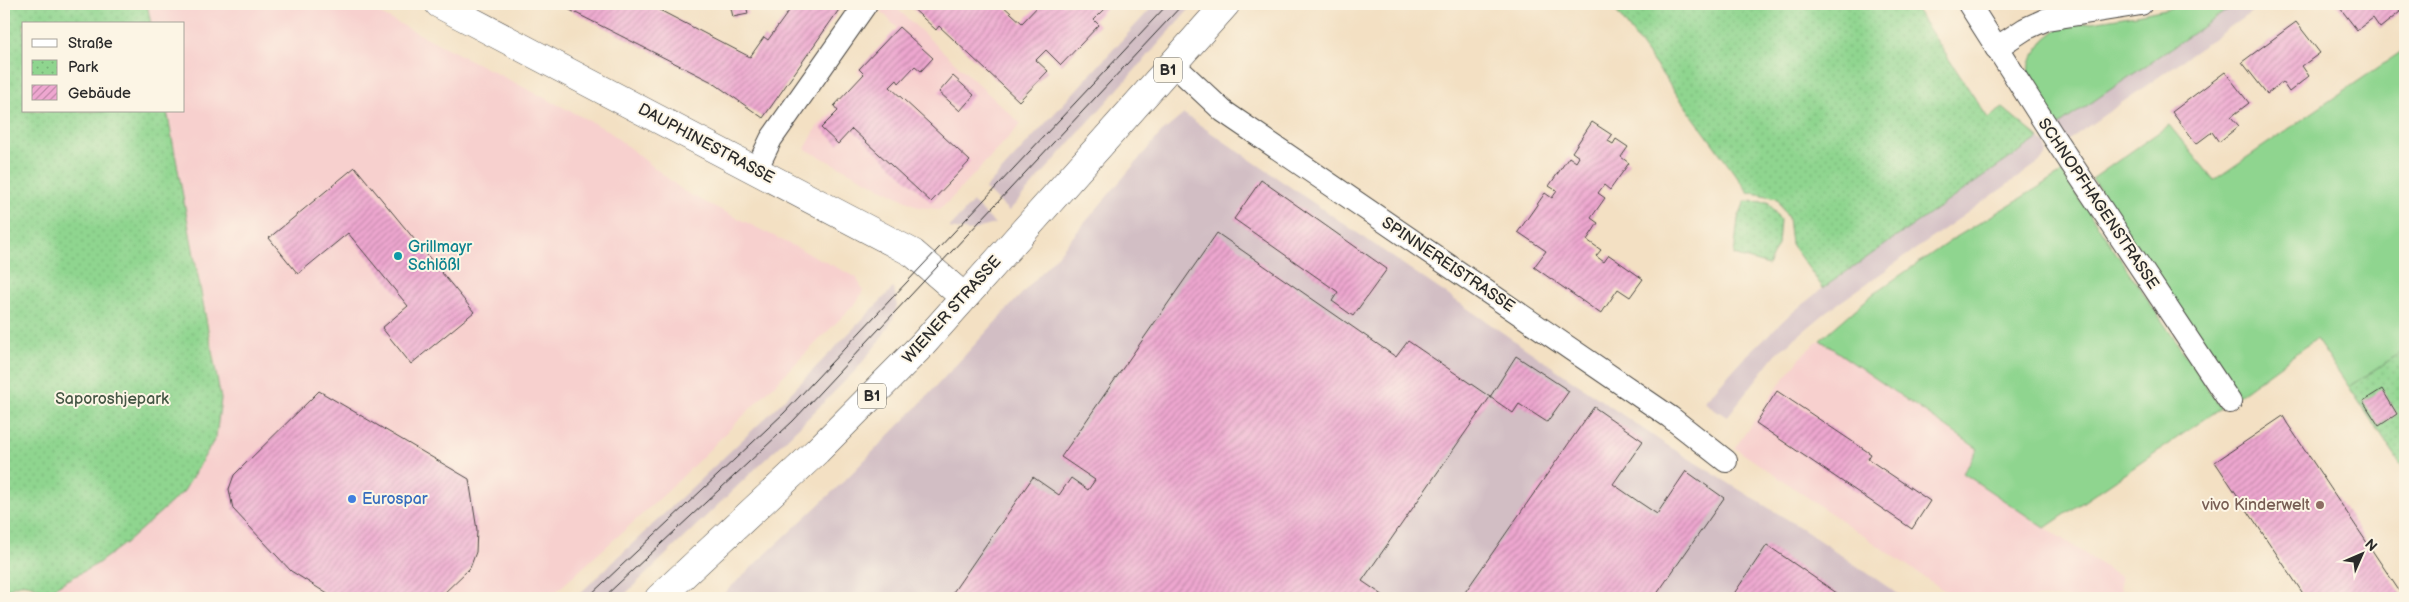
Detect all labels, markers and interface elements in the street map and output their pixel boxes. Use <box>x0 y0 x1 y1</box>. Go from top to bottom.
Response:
legend <box>22 22 185 112</box>
text: Straße <box>68 34 113 53</box>
text: Park <box>68 58 99 77</box>
road number: B1 <box>1154 58 1182 82</box>
text: Gebäude <box>68 84 131 103</box>
street label: DAUPHINESTRASSE <box>635 100 777 188</box>
street label: SCHNOPFHAGENSTRASSE <box>2034 115 2162 293</box>
street label: SPINNEREISTRASSE <box>1378 213 1518 317</box>
place label: Grillmayr Schlößl <box>408 238 472 275</box>
marker: Grillmayr Schlößl <box>392 250 404 262</box>
street label: WIENER STRASSE <box>899 252 1005 368</box>
road number: B1 <box>858 384 886 408</box>
park label: Saporoshjepark <box>55 390 169 409</box>
place label: Eurospar <box>362 490 428 509</box>
marker: Eurospar <box>346 493 358 505</box>
place label: vivo Kinderwelt <box>2201 496 2310 515</box>
marker: vivo Kinderwelt <box>2314 499 2326 511</box>
north arrow <box>2336 530 2386 580</box>
text: N <box>2361 535 2381 555</box>

